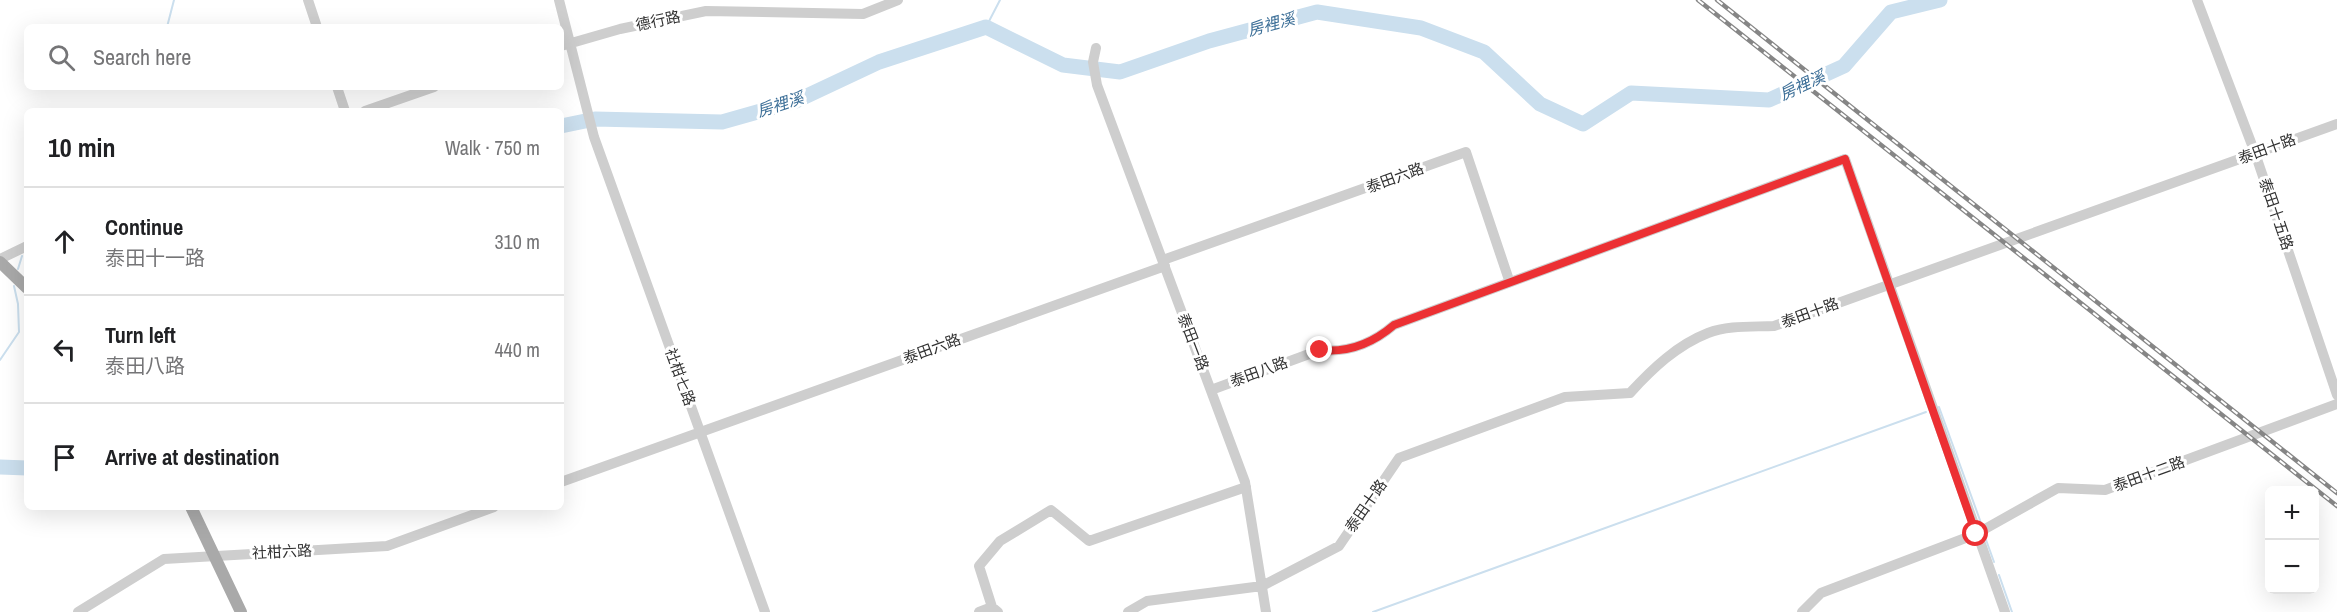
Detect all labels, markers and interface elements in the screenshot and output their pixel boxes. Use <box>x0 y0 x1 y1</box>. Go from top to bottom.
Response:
street label: 德行路 <box>634 6 682 35</box>
water label: 房裡溪 <box>1245 7 1299 41</box>
search box <box>24 24 564 90</box>
icon: search <box>45 41 78 74</box>
text: Search here <box>93 42 191 72</box>
water label: 房裡溪 <box>1776 64 1830 105</box>
water label: 房裡溪 <box>754 86 808 122</box>
street label: 泰田十路 <box>2235 128 2299 169</box>
text: 10 min <box>48 130 116 165</box>
text: Walk · 750 m <box>445 134 540 161</box>
street label: 泰田六路 <box>1363 157 1427 198</box>
street label: 泰田十五路 <box>2254 175 2299 253</box>
text: Continue <box>105 212 183 242</box>
icon: ahead <box>48 225 81 258</box>
text: 310 m <box>494 228 540 255</box>
text: 泰田十一路 <box>105 244 205 271</box>
street label: 泰田十路 <box>1778 292 1842 333</box>
street label: 泰田一路 <box>1173 310 1214 374</box>
text: Turn left <box>105 320 176 350</box>
street label: 泰田六路 <box>900 328 964 369</box>
icon: left <box>48 333 81 366</box>
text: 440 m <box>494 336 540 363</box>
route end <box>1306 336 1332 362</box>
street label: 社柑七路 <box>660 345 701 409</box>
street label: 泰田八路 <box>1227 351 1291 392</box>
text: 泰田八路 <box>105 352 185 379</box>
icon: arrive <box>48 441 81 474</box>
text: Arrive at destination <box>105 442 279 472</box>
street label: 泰田十二路 <box>2110 451 2188 496</box>
street label: 泰田十路 <box>1340 475 1391 536</box>
map controls <box>2265 486 2319 594</box>
button: + <box>2265 486 2319 540</box>
route start <box>1962 520 1988 546</box>
street label: 社柑六路 <box>251 539 312 564</box>
button: − <box>2265 540 2319 594</box>

